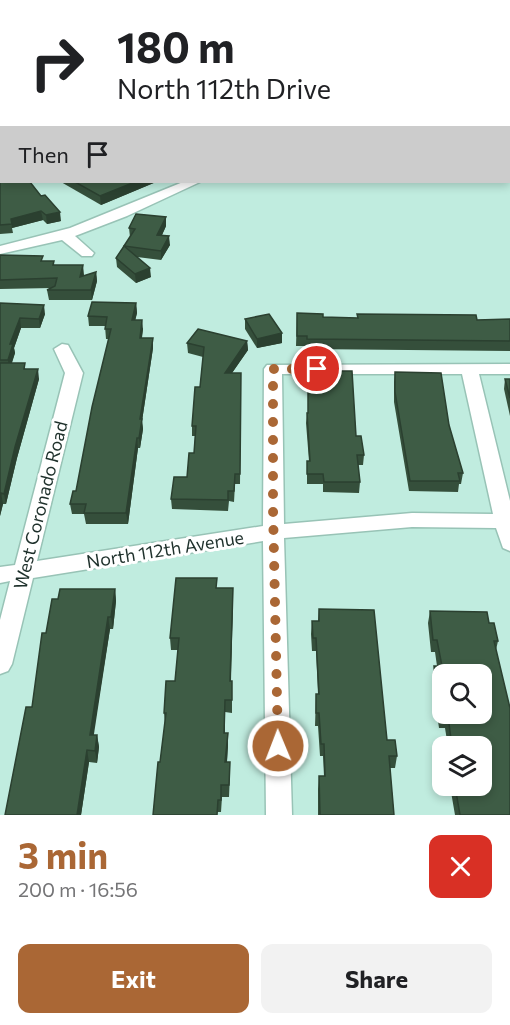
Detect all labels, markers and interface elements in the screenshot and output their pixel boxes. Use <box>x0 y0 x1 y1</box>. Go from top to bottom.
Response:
text: 180 m <box>117 20 235 72</box>
icon: right <box>18 24 96 102</box>
text: North 112th Drive <box>117 72 331 105</box>
icon: arrive <box>81 138 114 171</box>
text: Then <box>18 141 69 168</box>
pin <box>291 343 342 394</box>
icon: arrive <box>300 352 333 385</box>
street label: West Coronado Road <box>8 419 72 591</box>
street label: North 112th Avenue <box>85 526 245 572</box>
map controls <box>432 664 492 796</box>
button: search <box>432 664 492 724</box>
position arrow <box>246 714 310 778</box>
button: layers <box>432 736 492 796</box>
text: 3 min <box>18 832 108 876</box>
button: close <box>429 835 492 898</box>
text: 200 m · 16:56 <box>18 877 138 901</box>
button: Exit <box>18 944 249 1013</box>
button: Share <box>261 944 492 1013</box>

